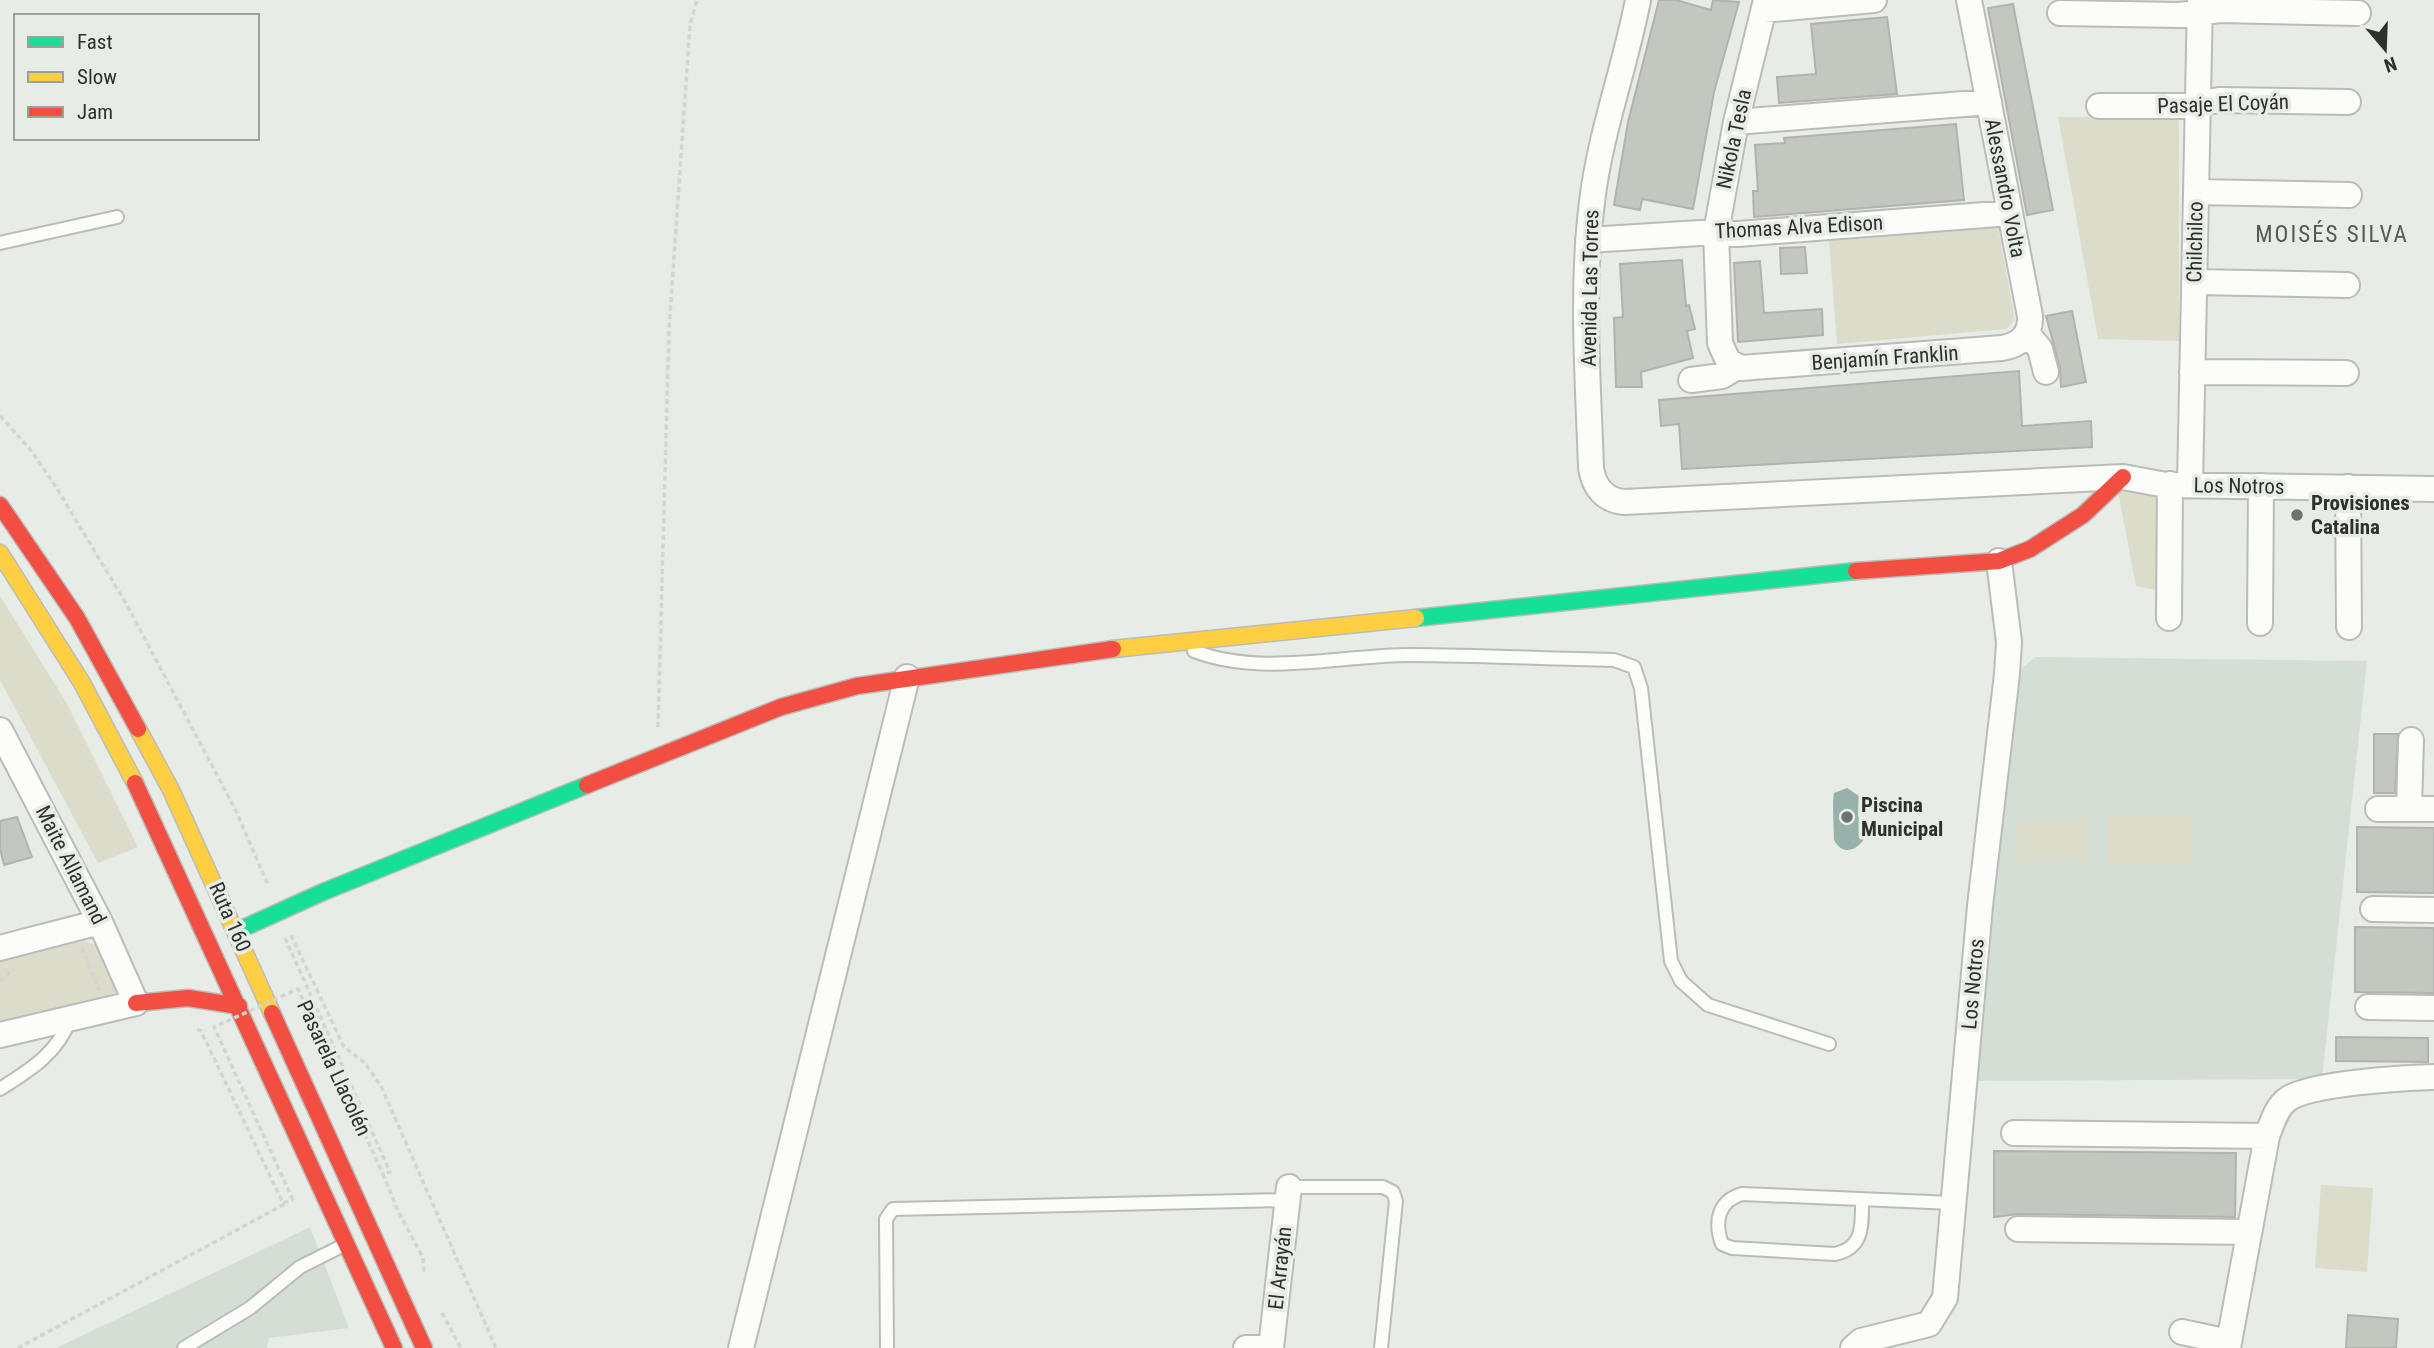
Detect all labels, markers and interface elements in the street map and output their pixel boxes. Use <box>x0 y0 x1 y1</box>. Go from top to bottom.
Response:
legend <box>14 14 259 140</box>
north arrow <box>2350 14 2420 84</box>
text: Fast <box>77 30 113 54</box>
text: N <box>2381 52 2400 77</box>
text: Slow <box>77 65 117 89</box>
street label: Nikola Tesla <box>1712 87 1756 191</box>
street label: Pasaje El Coyán <box>2157 90 2289 118</box>
text: Jam <box>77 100 113 124</box>
street label: Alessandro Volta <box>1980 116 2030 260</box>
street label: Chilchilco <box>2182 201 2208 283</box>
street label: Avenida Las Torres <box>1577 209 1603 367</box>
street label: Thomas Alva Edison <box>1714 211 1884 243</box>
district label: MOISÉS SILVA <box>2255 220 2409 248</box>
street label: Benjamín Franklin <box>1811 341 1959 375</box>
street label: Los Notros <box>2193 473 2285 499</box>
place label: Provisiones Catalina <box>2311 491 2410 539</box>
marker: Provisiones Catalina <box>2289 507 2305 523</box>
place label: Piscina Municipal <box>1861 793 1943 841</box>
street label: Maite Allamand <box>31 802 111 928</box>
marker: Piscina Municipal <box>1839 809 1855 825</box>
street label: Ruta 160 <box>204 879 256 955</box>
street label: Los Notros <box>1957 938 1989 1030</box>
street label: Pasarela Llacolén <box>292 996 376 1140</box>
street label: El Arrayán <box>1264 1225 1296 1311</box>

